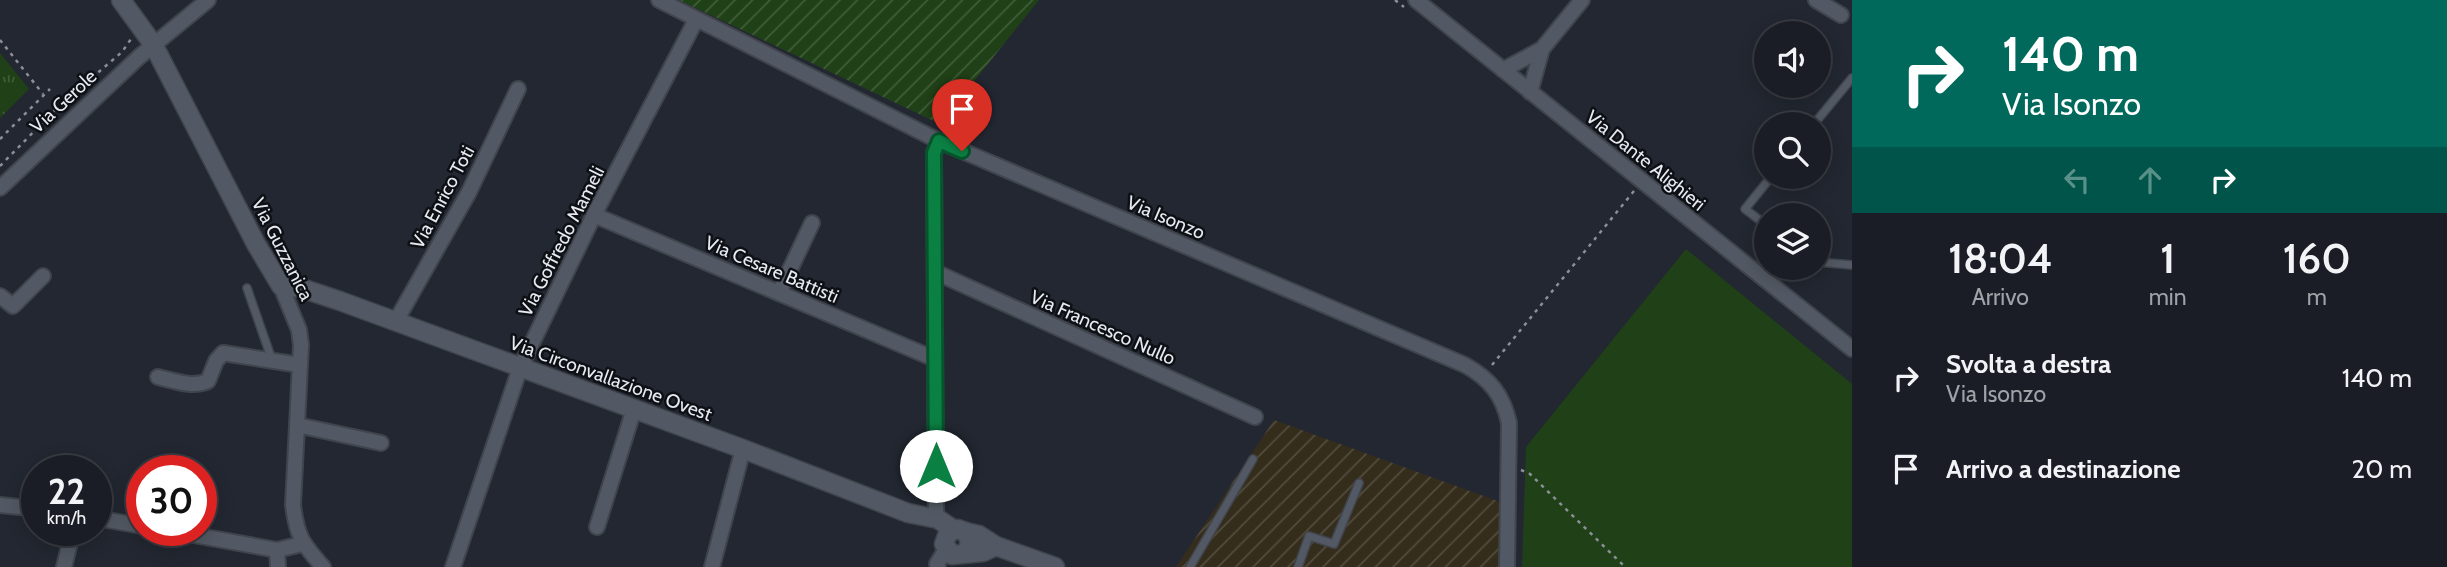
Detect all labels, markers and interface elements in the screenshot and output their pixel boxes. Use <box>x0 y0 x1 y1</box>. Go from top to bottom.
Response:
map controls <box>1754 21 1831 280</box>
button: sound <box>1754 21 1831 98</box>
text: 140 m <box>2002 24 2139 83</box>
icon: right <box>1887 28 1978 119</box>
street label: Via Gerole <box>25 65 102 138</box>
pin <box>932 79 992 151</box>
text: Via Isonzo <box>2002 84 2141 123</box>
icon: arrive <box>943 90 981 128</box>
street label: Via Dante Alighieri <box>1581 105 1710 216</box>
button: search <box>1754 112 1831 189</box>
street label: Via Enrico Toti <box>406 142 479 253</box>
icon: left <box>2058 161 2096 199</box>
icon: ahead <box>2131 161 2169 199</box>
icon: right <box>2204 161 2242 199</box>
street label: Via Goffredo Mameli <box>514 162 609 320</box>
street label: Via Isonzo <box>1123 191 1208 244</box>
street label: Via Guzzanica <box>247 194 318 304</box>
button: layers <box>1754 203 1831 280</box>
street label: Via Cesare Battisti <box>701 231 842 308</box>
text: 18:04 <box>1948 232 2052 284</box>
text: 1 <box>2160 232 2175 284</box>
text: 160 <box>2283 232 2351 284</box>
text: Arrivo <box>1972 283 2029 311</box>
text: min <box>2149 283 2187 311</box>
text: m <box>2307 283 2327 311</box>
street label: Via Francesco Nullo <box>1027 285 1179 370</box>
street label: Via Circonvallazione Ovest <box>507 331 716 426</box>
text: Svolta a destra <box>1946 348 2111 380</box>
icon: right <box>1887 359 1925 397</box>
text: 140 m <box>2342 362 2412 394</box>
text: Via Isonzo <box>1946 380 2046 408</box>
position arrow <box>899 429 973 503</box>
icon: arrive <box>1887 450 1925 488</box>
text: Arrivo a destinazione <box>1946 453 2181 485</box>
text: 20 m <box>2352 453 2412 485</box>
speed limit sign: 30 <box>126 455 217 546</box>
text: 22 <box>48 470 85 513</box>
text: km/h <box>47 507 86 529</box>

